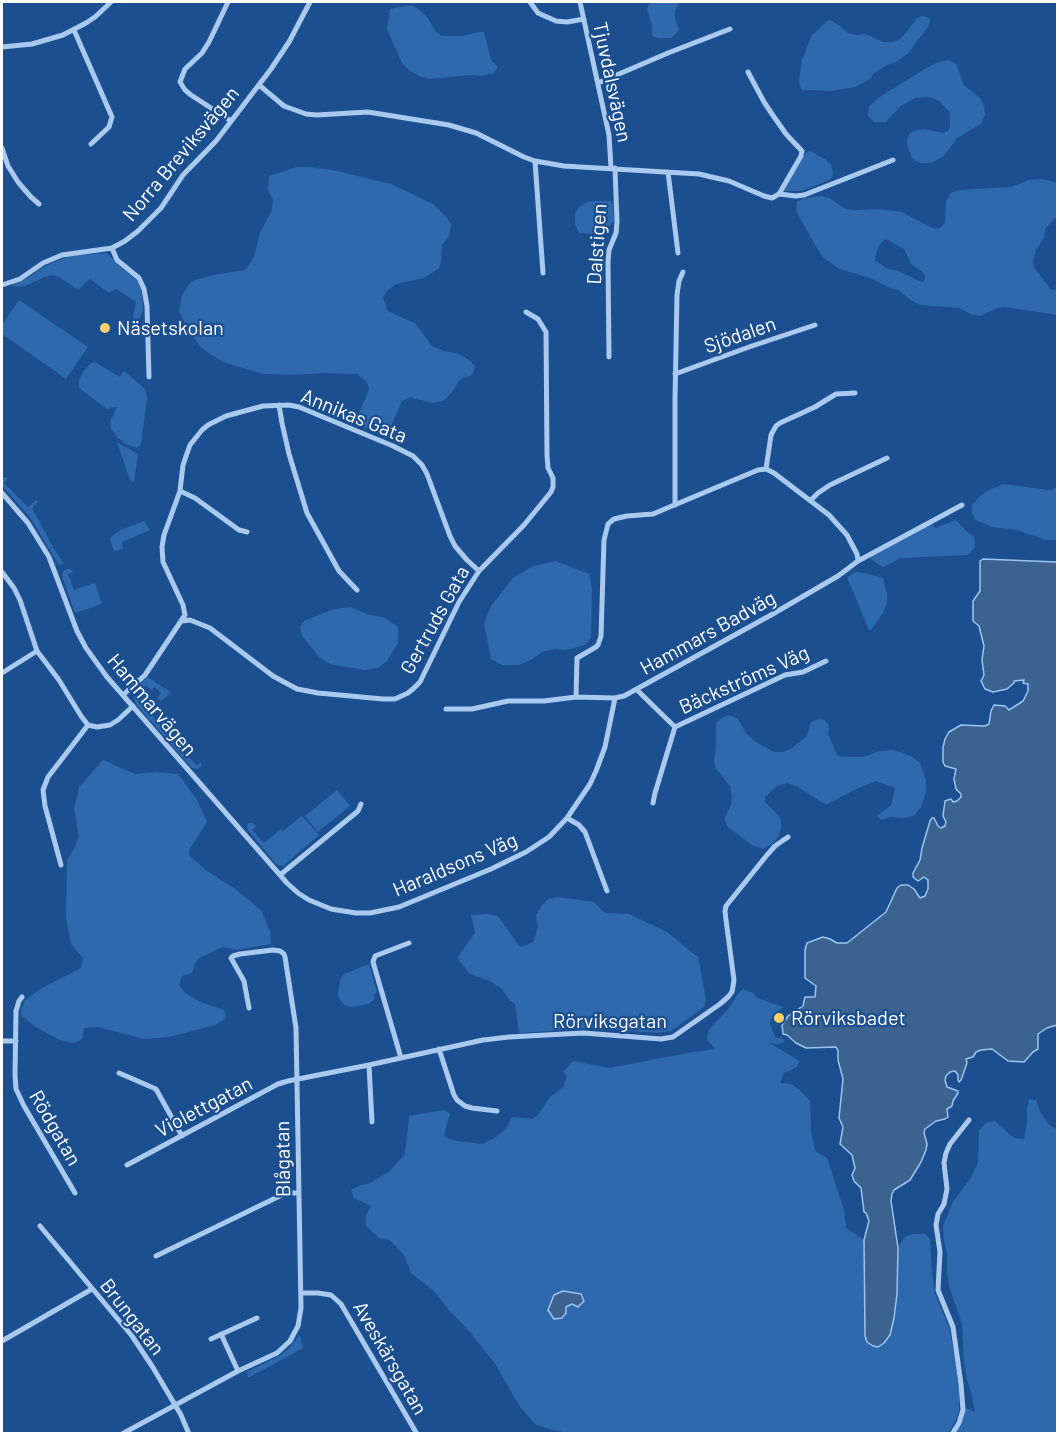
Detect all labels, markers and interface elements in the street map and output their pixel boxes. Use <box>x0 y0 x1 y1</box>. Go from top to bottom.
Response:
street label: Tjuvdalsvägen <box>588 20 636 144</box>
street label: Norra Breviksvägen <box>118 82 244 226</box>
street label: Dalstigen <box>582 203 612 285</box>
street label: Sjödalen <box>701 312 779 358</box>
place label: Näsetskolan <box>117 316 224 340</box>
marker: Näsetskolan <box>98 321 112 335</box>
street label: Annikas Gata <box>297 384 411 448</box>
street label: Gertruds Gata <box>395 562 475 678</box>
street label: Hammars Badväg <box>636 586 780 680</box>
street label: Bäckströms Väg <box>675 641 813 719</box>
street label: Hammarvägen <box>102 649 202 761</box>
street label: Haraldsons Väg <box>389 828 521 902</box>
place label: Rörviksbadet <box>791 1006 906 1030</box>
street label: Rörviksgatan <box>553 1009 667 1033</box>
marker: Rörviksbadet <box>772 1011 786 1025</box>
street label: Violettgatan <box>151 1071 257 1143</box>
street label: Rödgatan <box>24 1086 86 1170</box>
street label: Blågatan <box>270 1121 296 1197</box>
street label: Brungatan <box>95 1274 169 1360</box>
street label: Aveskärsgatan <box>348 1297 432 1419</box>

